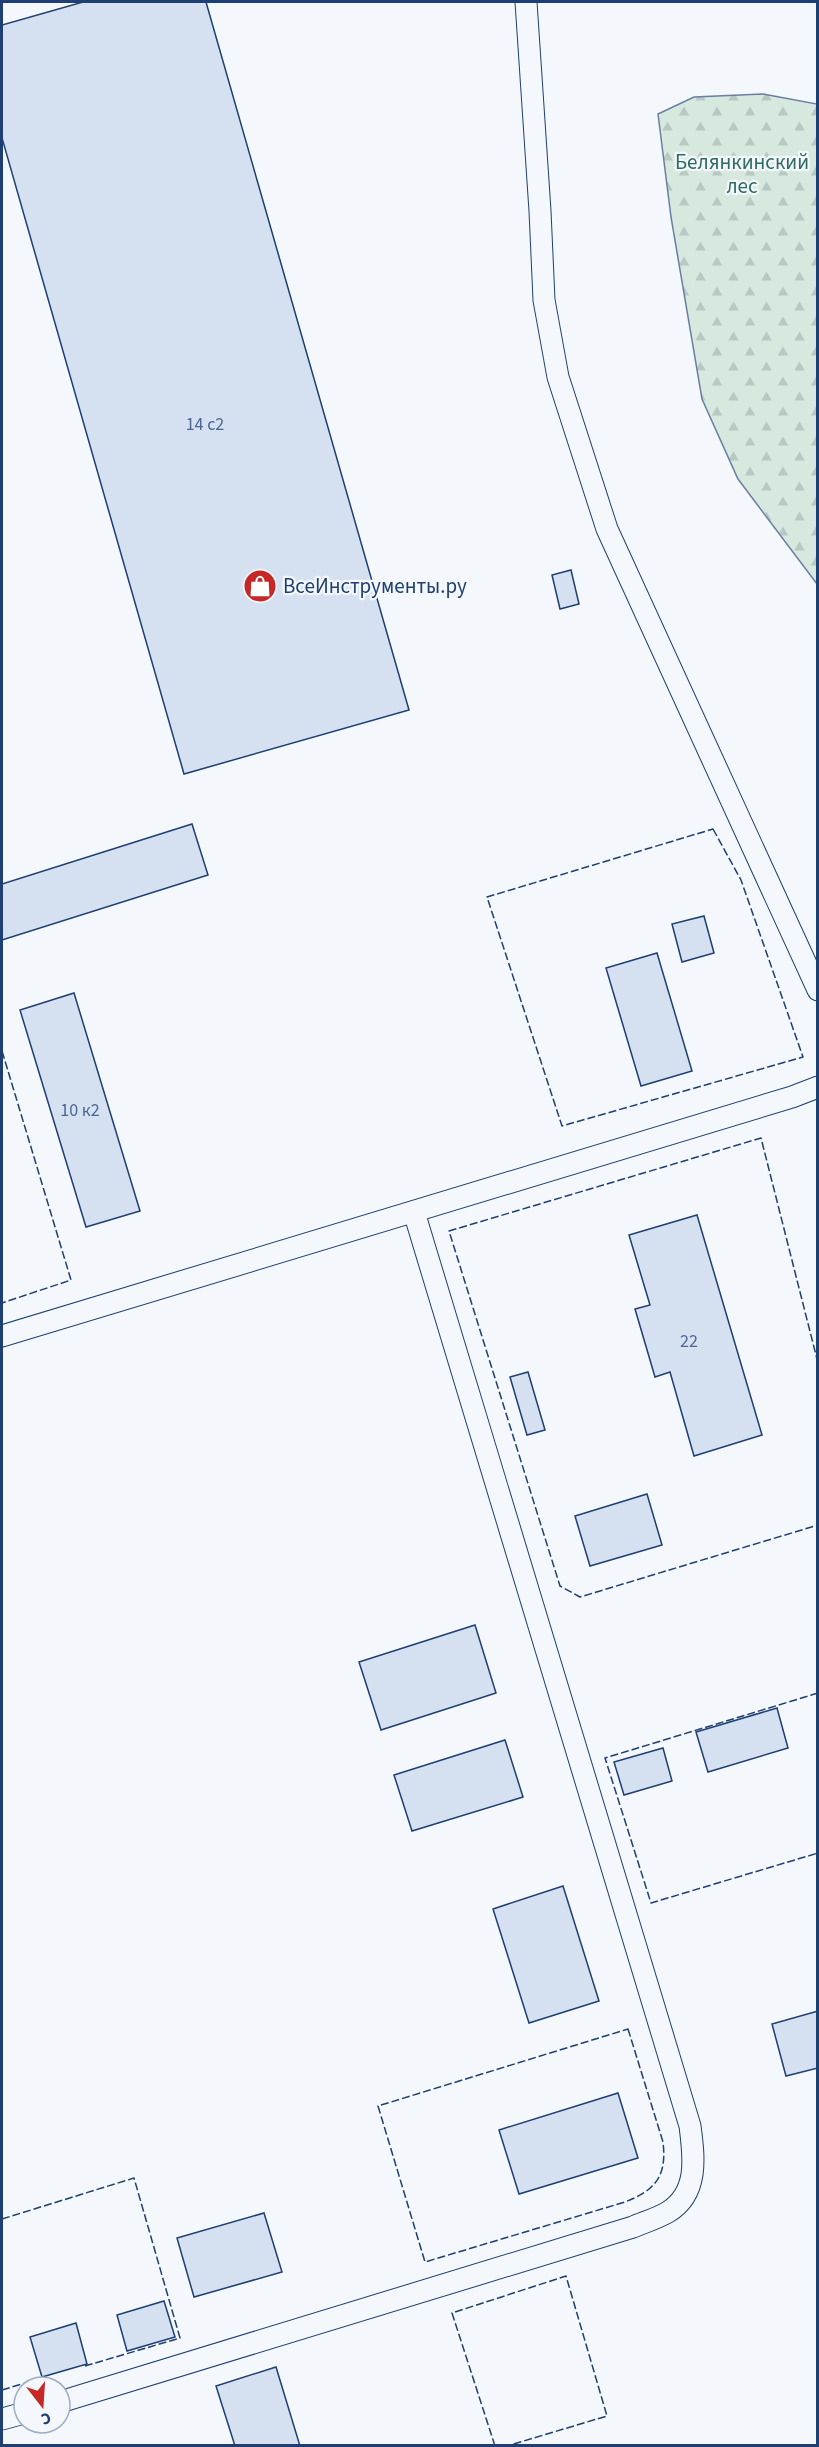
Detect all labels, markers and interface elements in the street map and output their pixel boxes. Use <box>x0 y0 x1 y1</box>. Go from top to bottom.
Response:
park label: Белянкинский лес <box>675 147 809 201</box>
house number: 14 с2 <box>186 412 224 437</box>
shop icon: ВсеИнструменты.ру <box>242 568 278 604</box>
place label: ВсеИнструменты.ру <box>283 571 467 601</box>
house number: 10 к2 <box>60 1098 100 1123</box>
house number: 22 <box>680 1329 698 1354</box>
north arrow <box>12 2375 72 2435</box>
text: С <box>38 2407 54 2430</box>

